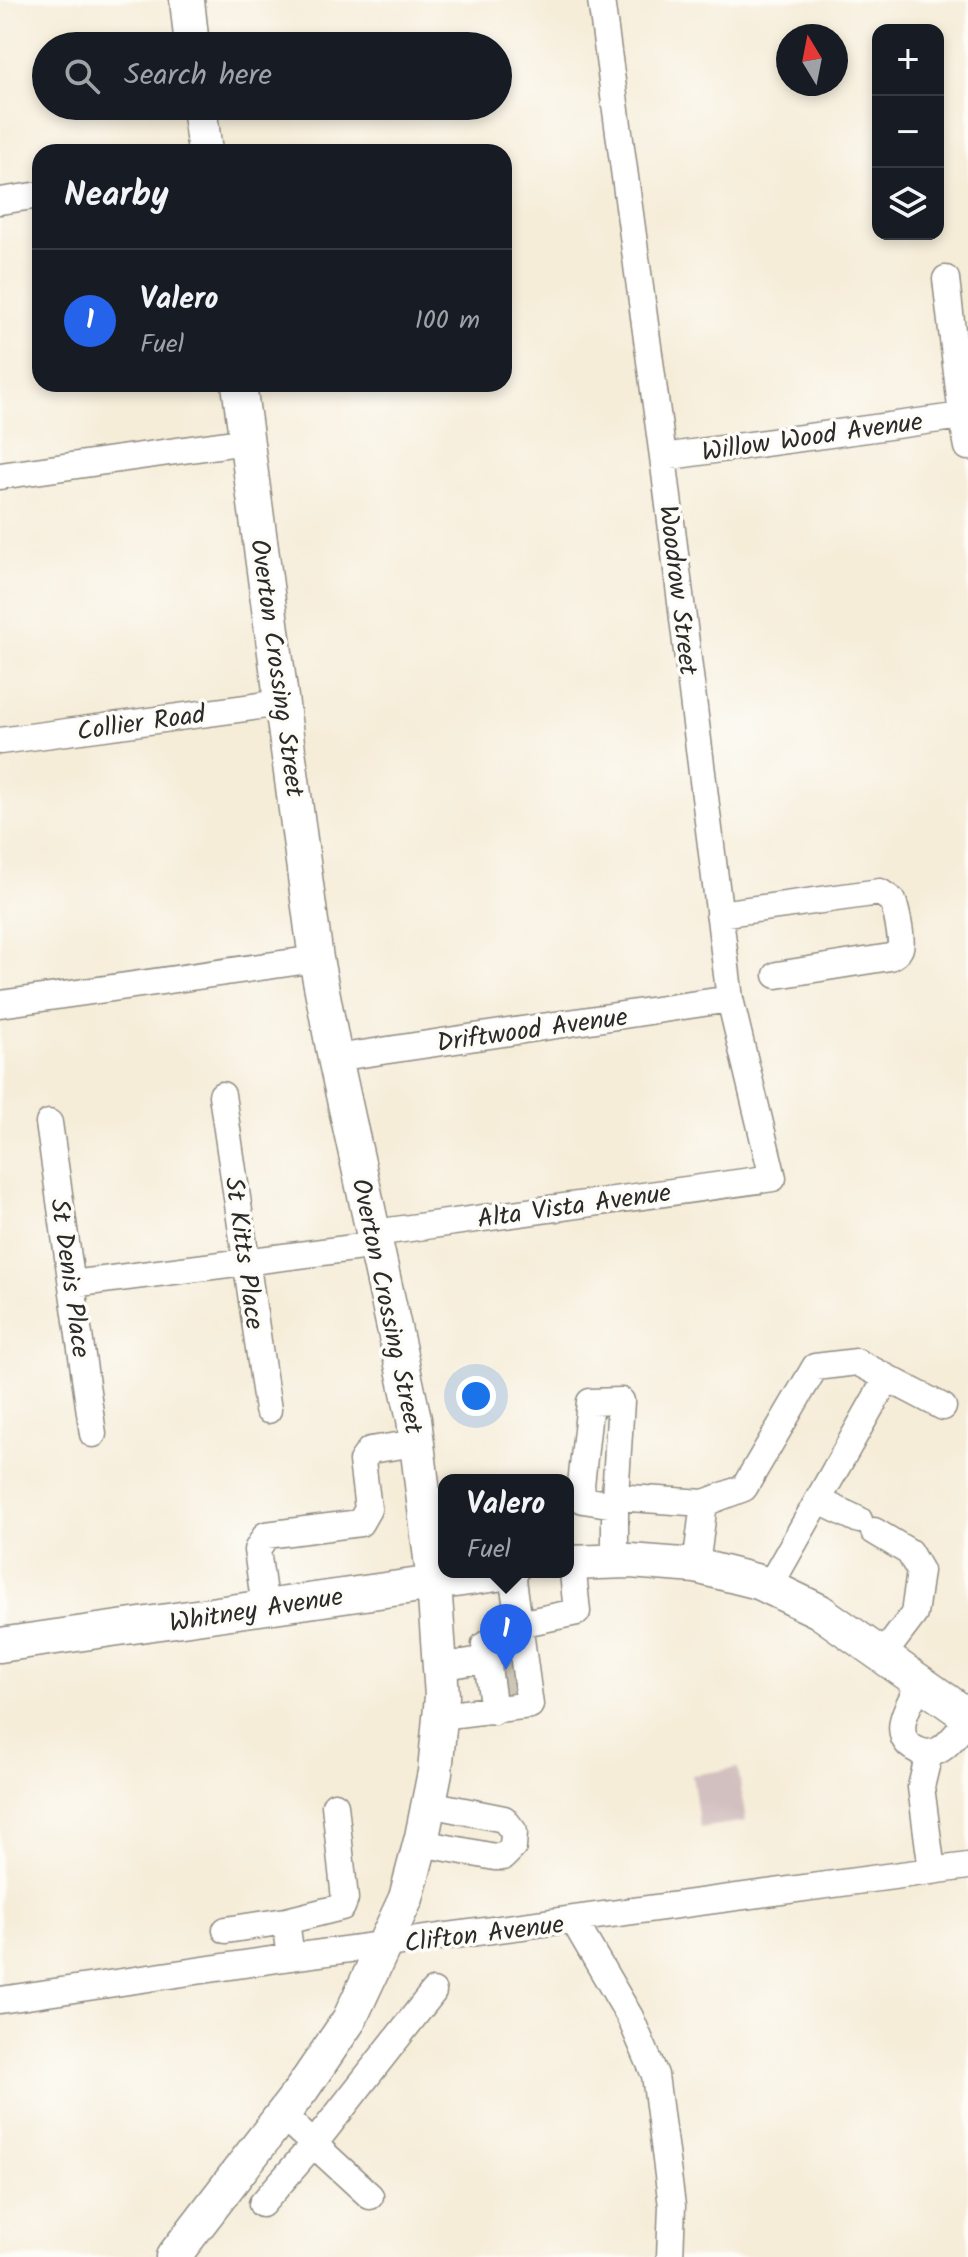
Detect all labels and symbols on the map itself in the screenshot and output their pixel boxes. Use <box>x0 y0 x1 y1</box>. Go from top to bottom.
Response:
north arrow <box>776 24 848 96</box>
street label: Willow Wood Avenue <box>699 402 926 474</box>
street label: Woodrow Street <box>646 503 708 679</box>
street label: Overton Crossing Street <box>237 537 315 801</box>
street label: Collier Road <box>74 694 209 754</box>
street label: Driftwood Avenue <box>434 997 631 1065</box>
street label: Alta Vista Avenue <box>475 1173 674 1241</box>
street label: St Kitts Place <box>212 1174 275 1332</box>
street label: Overton Crossing Street <box>338 1175 434 1439</box>
street label: St Denis Place <box>37 1196 101 1361</box>
your location <box>456 1376 496 1416</box>
street label: Whitney Avenue <box>166 1576 346 1645</box>
pin: 1 <box>480 1604 532 1670</box>
street label: Clifton Avenue <box>402 1904 567 1966</box>

